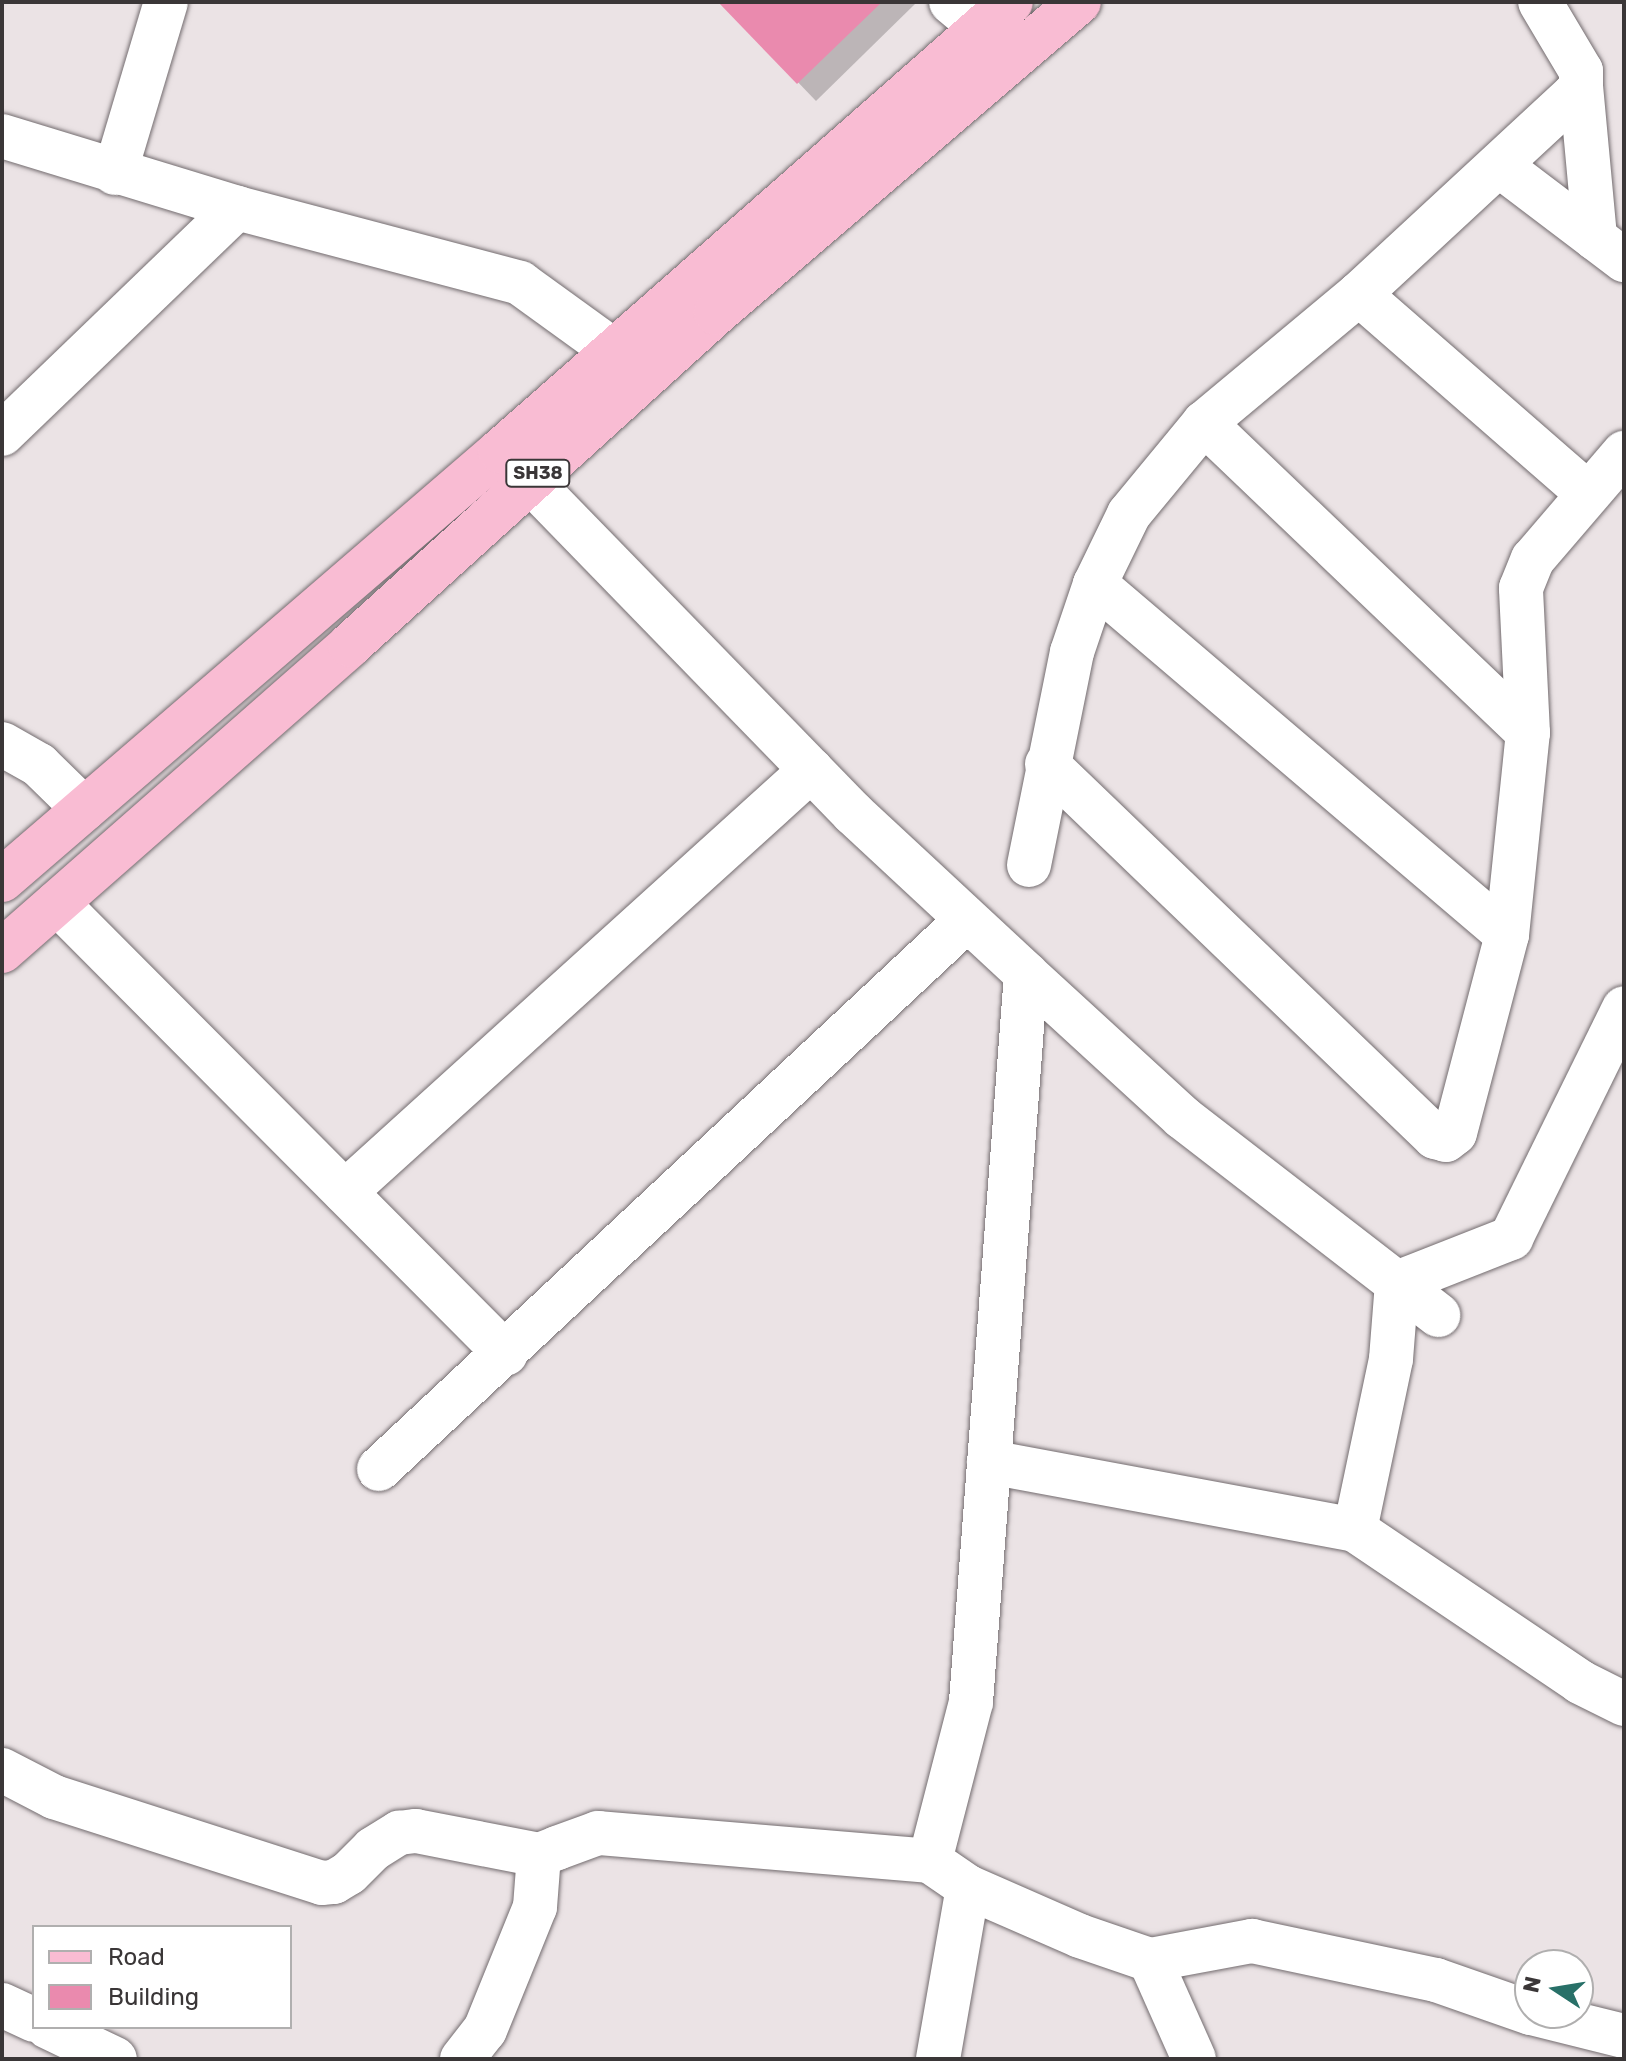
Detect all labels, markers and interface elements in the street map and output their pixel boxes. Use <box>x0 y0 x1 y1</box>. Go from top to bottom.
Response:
road number: SH38 <box>504 459 572 487</box>
legend <box>32 1925 292 2029</box>
text: Road <box>108 1943 165 1971</box>
north arrow <box>1514 1949 1594 2029</box>
text: N <box>1517 1974 1547 1995</box>
text: Building <box>108 1983 199 2011</box>

